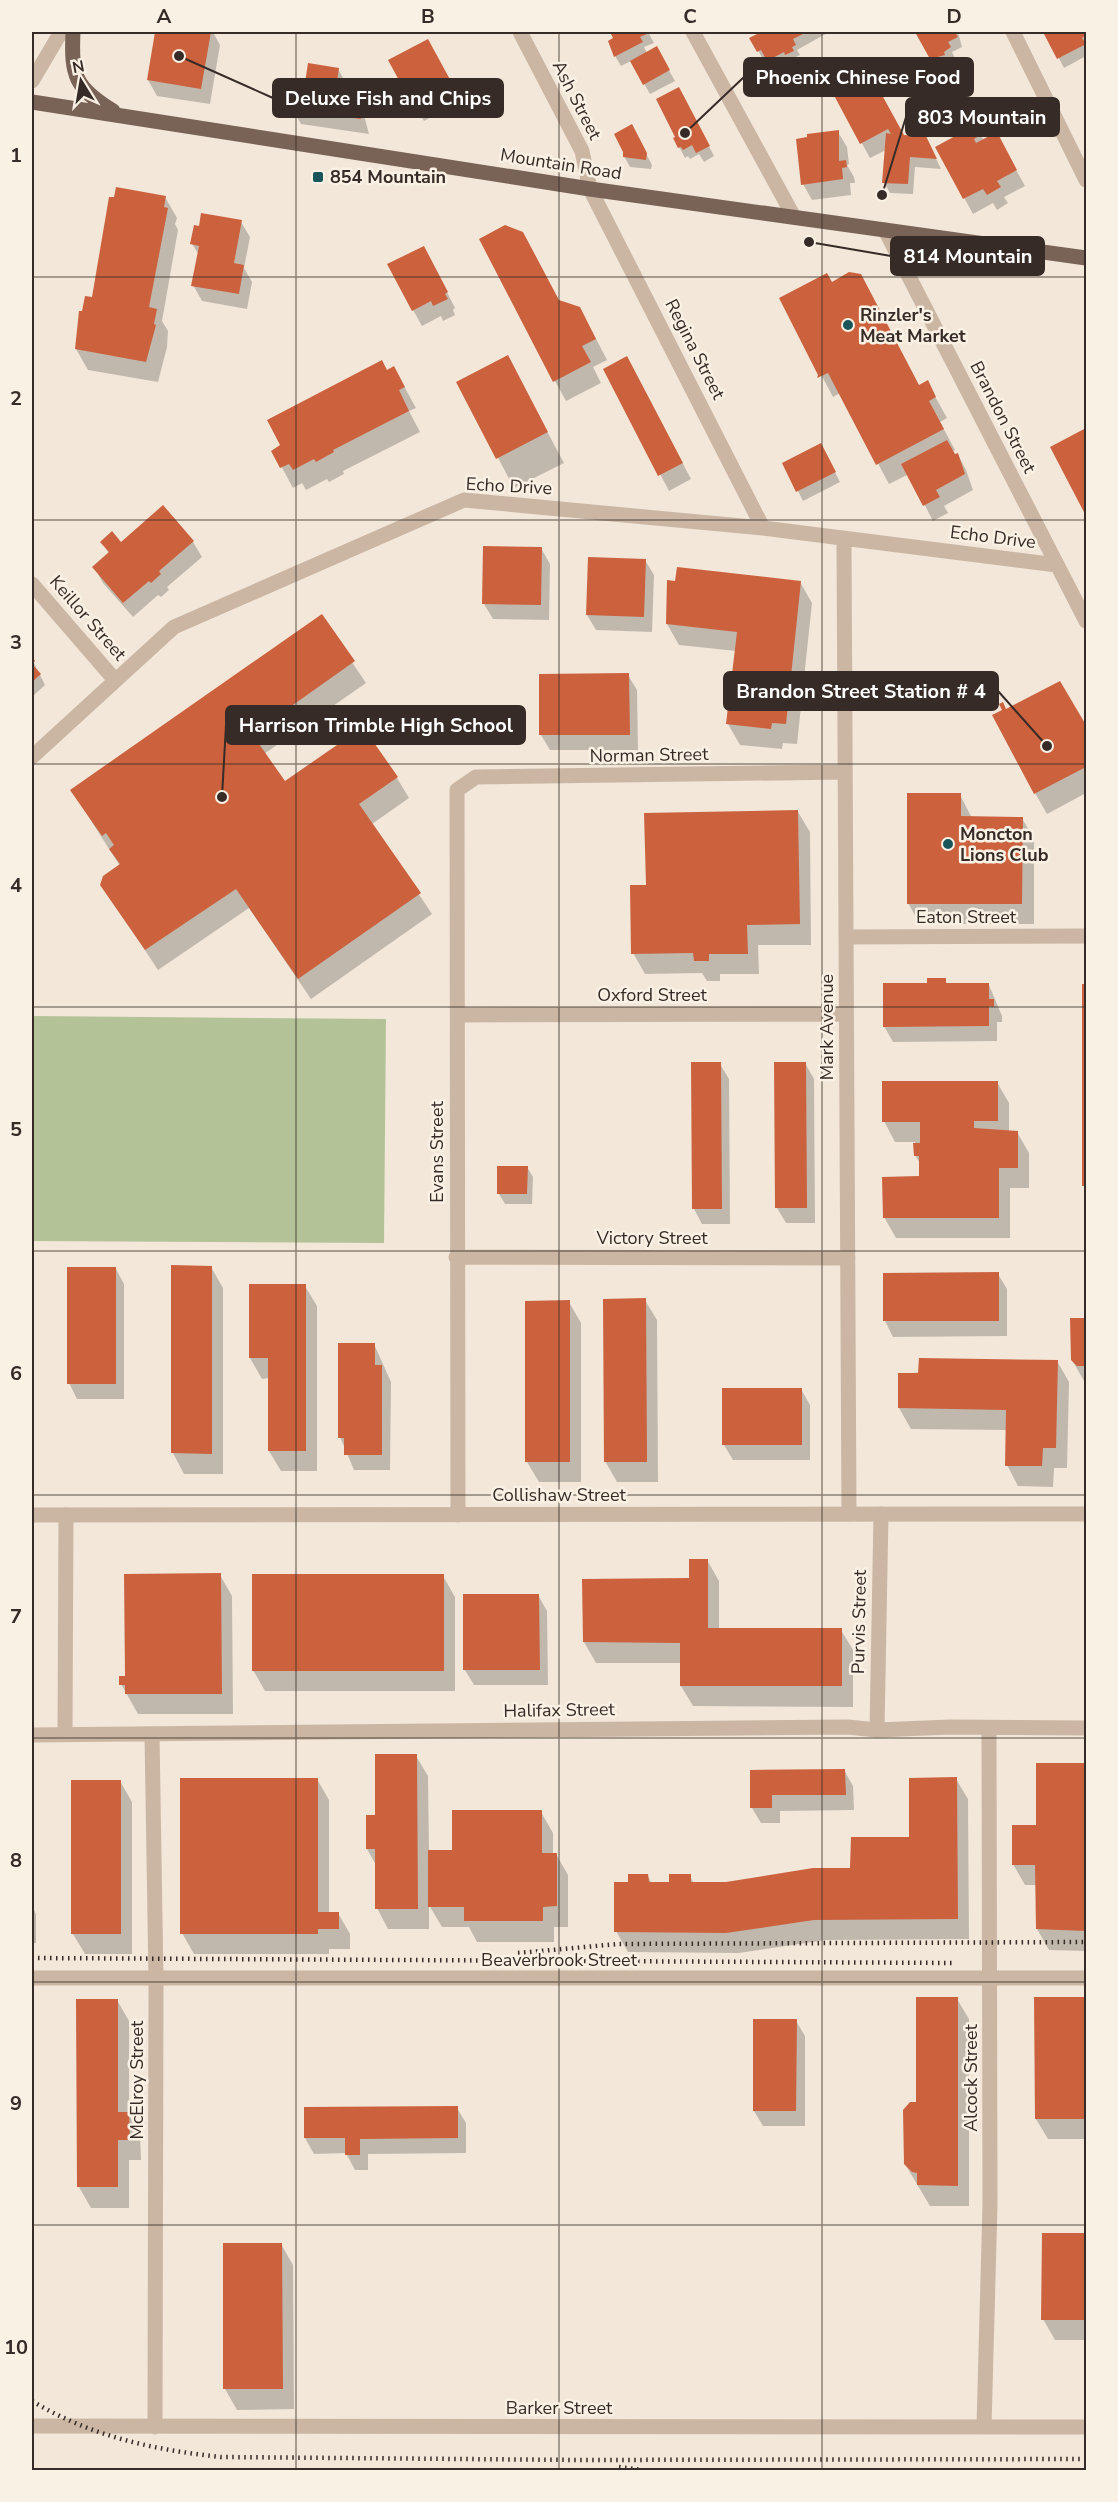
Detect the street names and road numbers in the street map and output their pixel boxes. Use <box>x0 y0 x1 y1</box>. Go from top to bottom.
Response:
street label: Ash Street <box>547 56 607 144</box>
street label: Mountain Road <box>499 143 623 185</box>
street label: Regina Street <box>659 295 731 404</box>
street label: Brandon Street <box>964 357 1042 478</box>
street label: Echo Drive <box>465 472 553 500</box>
street label: Echo Drive <box>949 520 1037 554</box>
street label: Keillor Street <box>44 570 132 666</box>
street label: Norman Street <box>589 742 709 768</box>
street label: Eaton Street <box>916 905 1017 929</box>
street label: Mark Avenue <box>815 974 839 1080</box>
street label: Oxford Street <box>597 983 707 1007</box>
street label: Evans Street <box>425 1101 449 1203</box>
street label: Victory Street <box>595 1226 708 1250</box>
street label: Collishaw Street <box>492 1483 626 1507</box>
street label: Purvis Street <box>846 1569 872 1674</box>
street label: Halifax Street <box>503 1697 616 1723</box>
street label: Beaverbrook Street <box>481 1948 638 1972</box>
street label: McElroy Street <box>125 2020 149 2139</box>
street label: Alcock Street <box>959 2024 983 2132</box>
street label: Barker Street <box>506 2396 613 2420</box>

